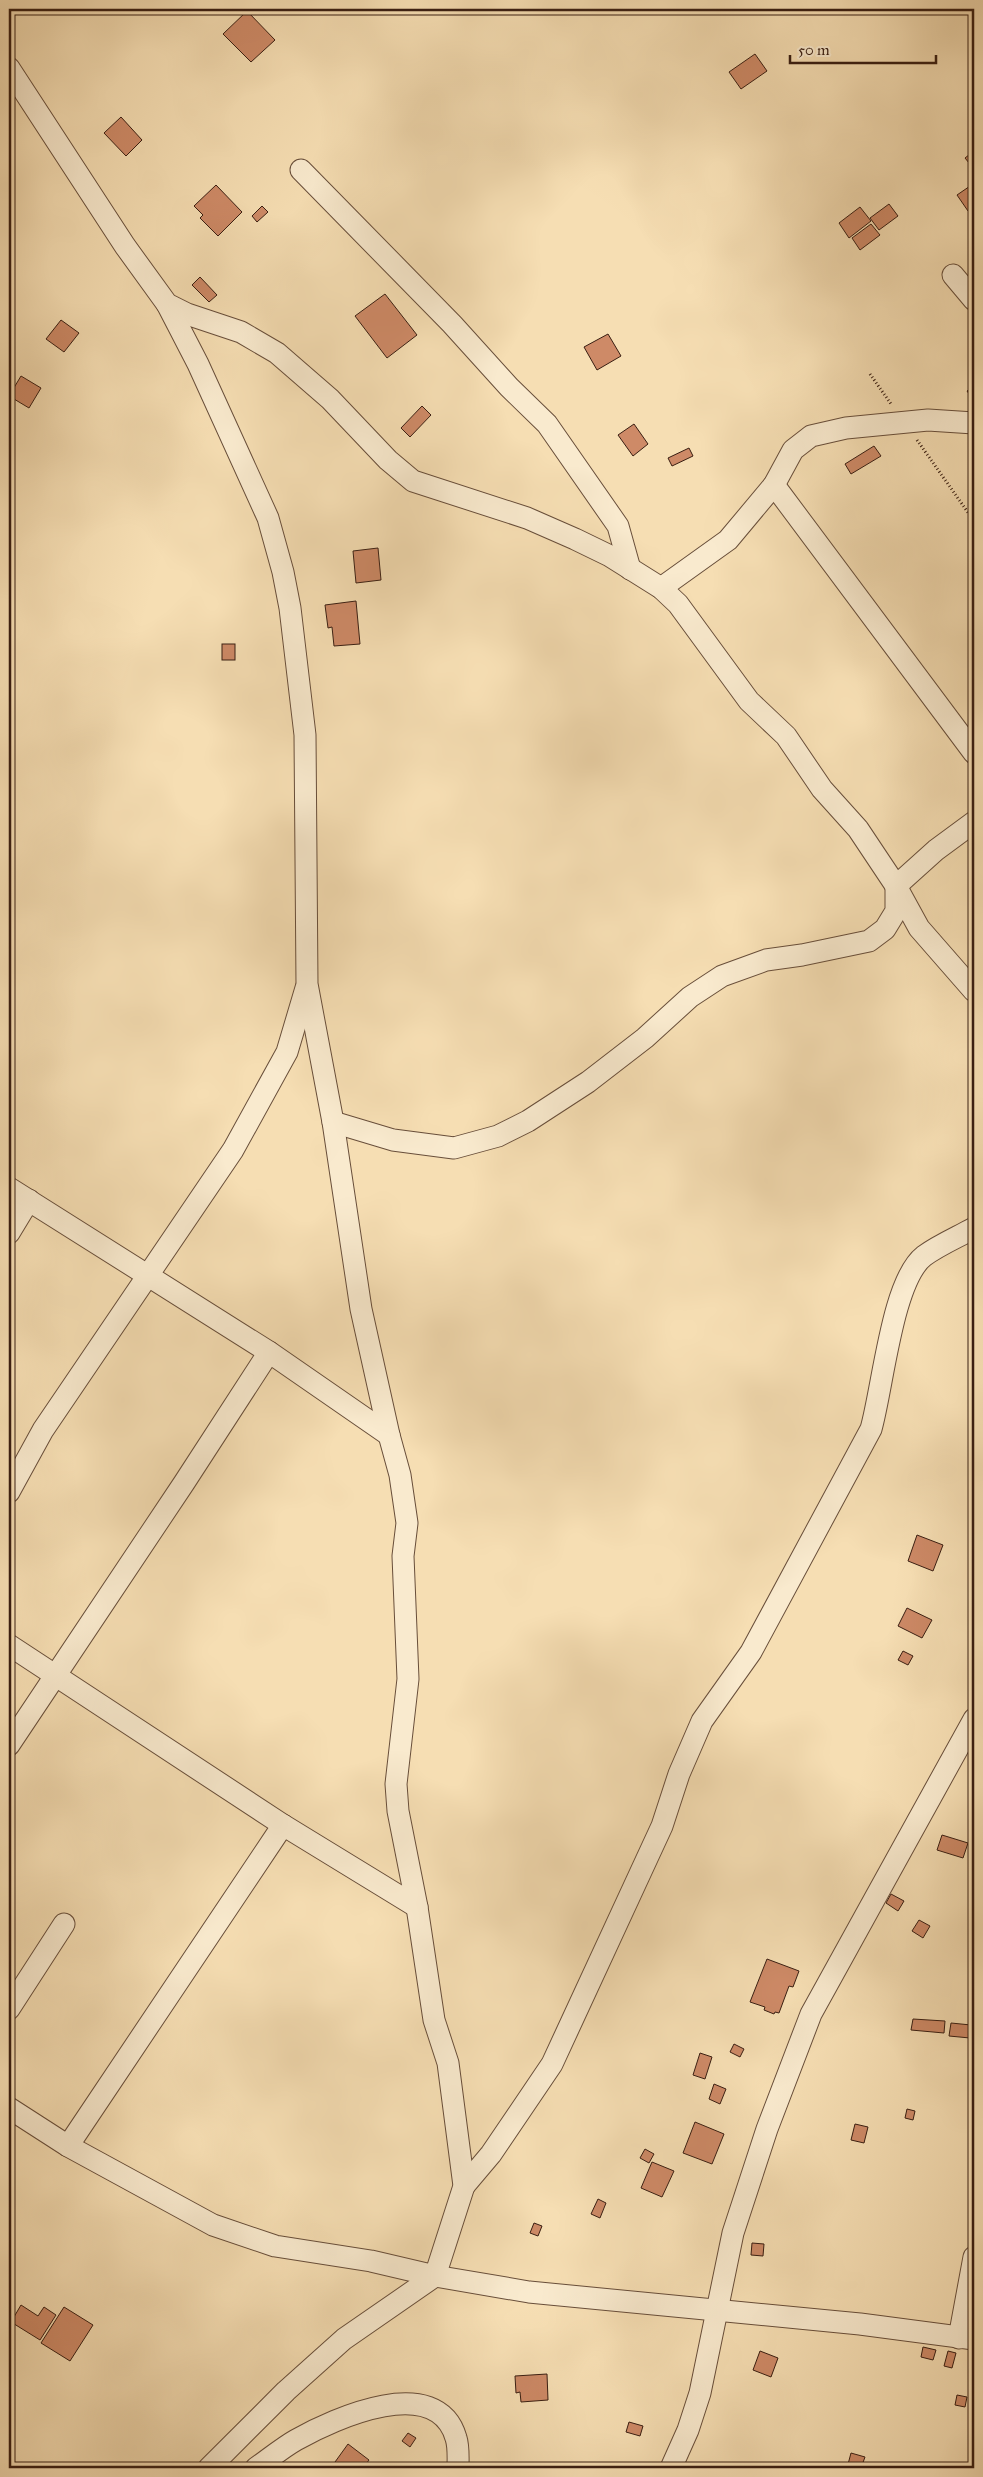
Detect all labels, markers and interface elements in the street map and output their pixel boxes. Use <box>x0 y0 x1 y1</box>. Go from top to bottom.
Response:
scale bar <box>790 32 937 64</box>
text: 50 m <box>798 41 830 59</box>

